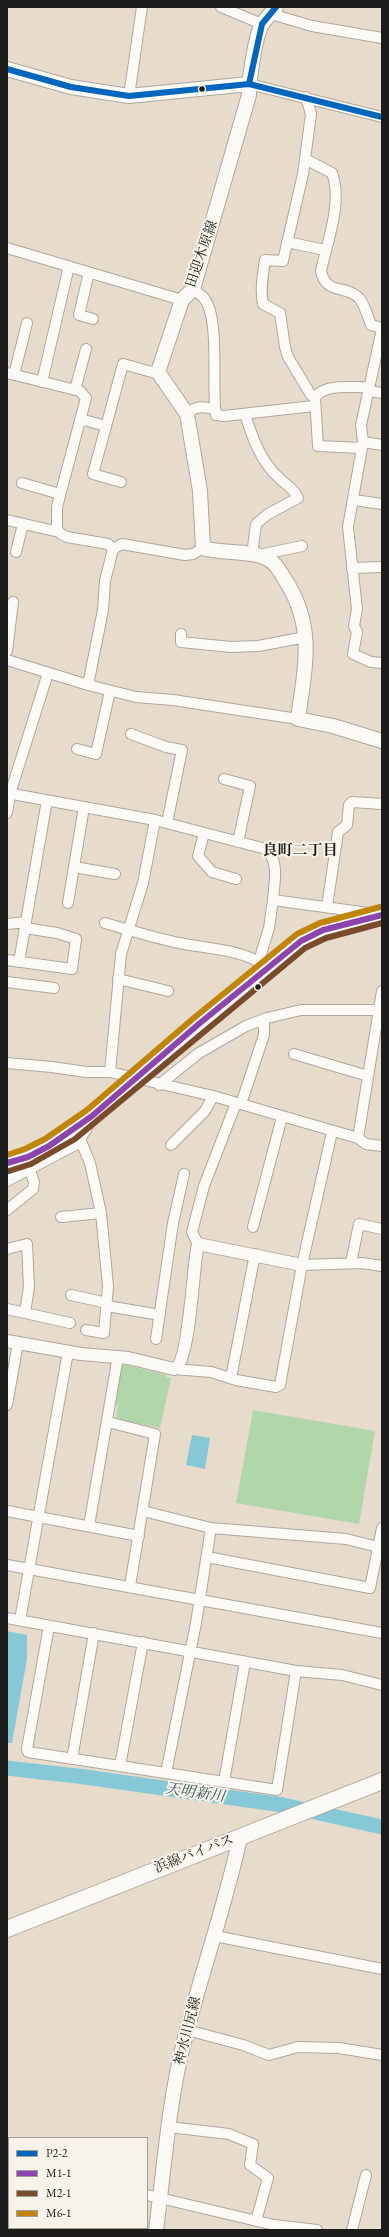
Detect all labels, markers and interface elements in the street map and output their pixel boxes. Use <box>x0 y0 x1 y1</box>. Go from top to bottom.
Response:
unlabelled marker <box>197 84 207 94</box>
street label: 田迎木原線 <box>183 218 221 290</box>
district label: 良町二丁目 <box>263 842 337 860</box>
unlabelled marker <box>253 982 263 992</box>
water label: 天明新川 <box>164 1780 226 1806</box>
street label: 浜線バイパス <box>152 1831 236 1877</box>
street label: 神水川尻線 <box>171 1995 205 2067</box>
legend <box>8 2137 148 2229</box>
text: P2-2 <box>46 2145 67 2161</box>
text: M1-1 <box>46 2165 72 2181</box>
text: M2-1 <box>46 2185 72 2201</box>
text: M6-1 <box>46 2205 72 2221</box>

